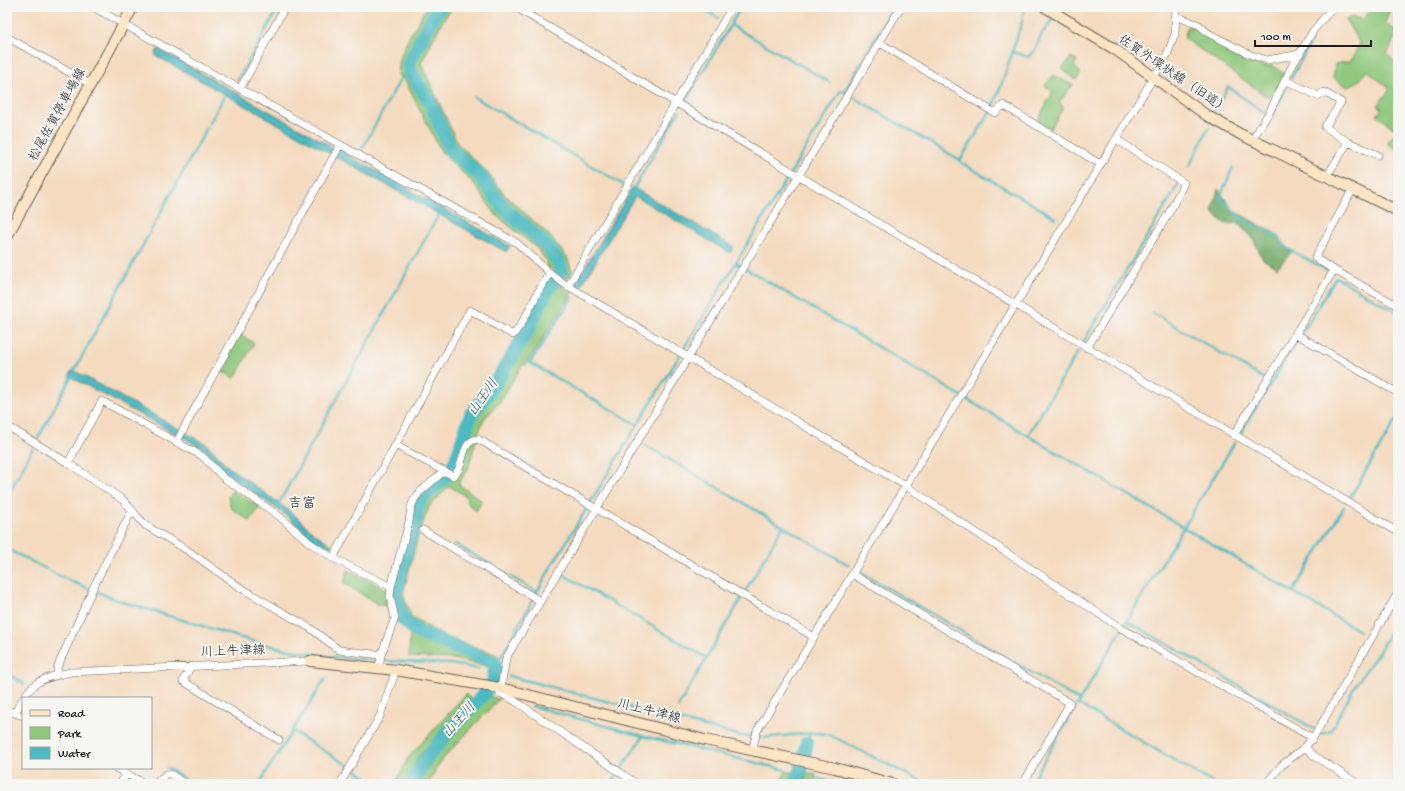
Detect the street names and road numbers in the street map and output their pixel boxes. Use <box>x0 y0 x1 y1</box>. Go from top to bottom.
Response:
street label: 佐賀外環状線（旧道） <box>1115 32 1232 118</box>
street label: 松尾佐賀停車場線 <box>25 65 90 164</box>
street label: 川上牛津線 <box>200 643 267 661</box>
street label: 川上牛津線 <box>616 697 683 727</box>

